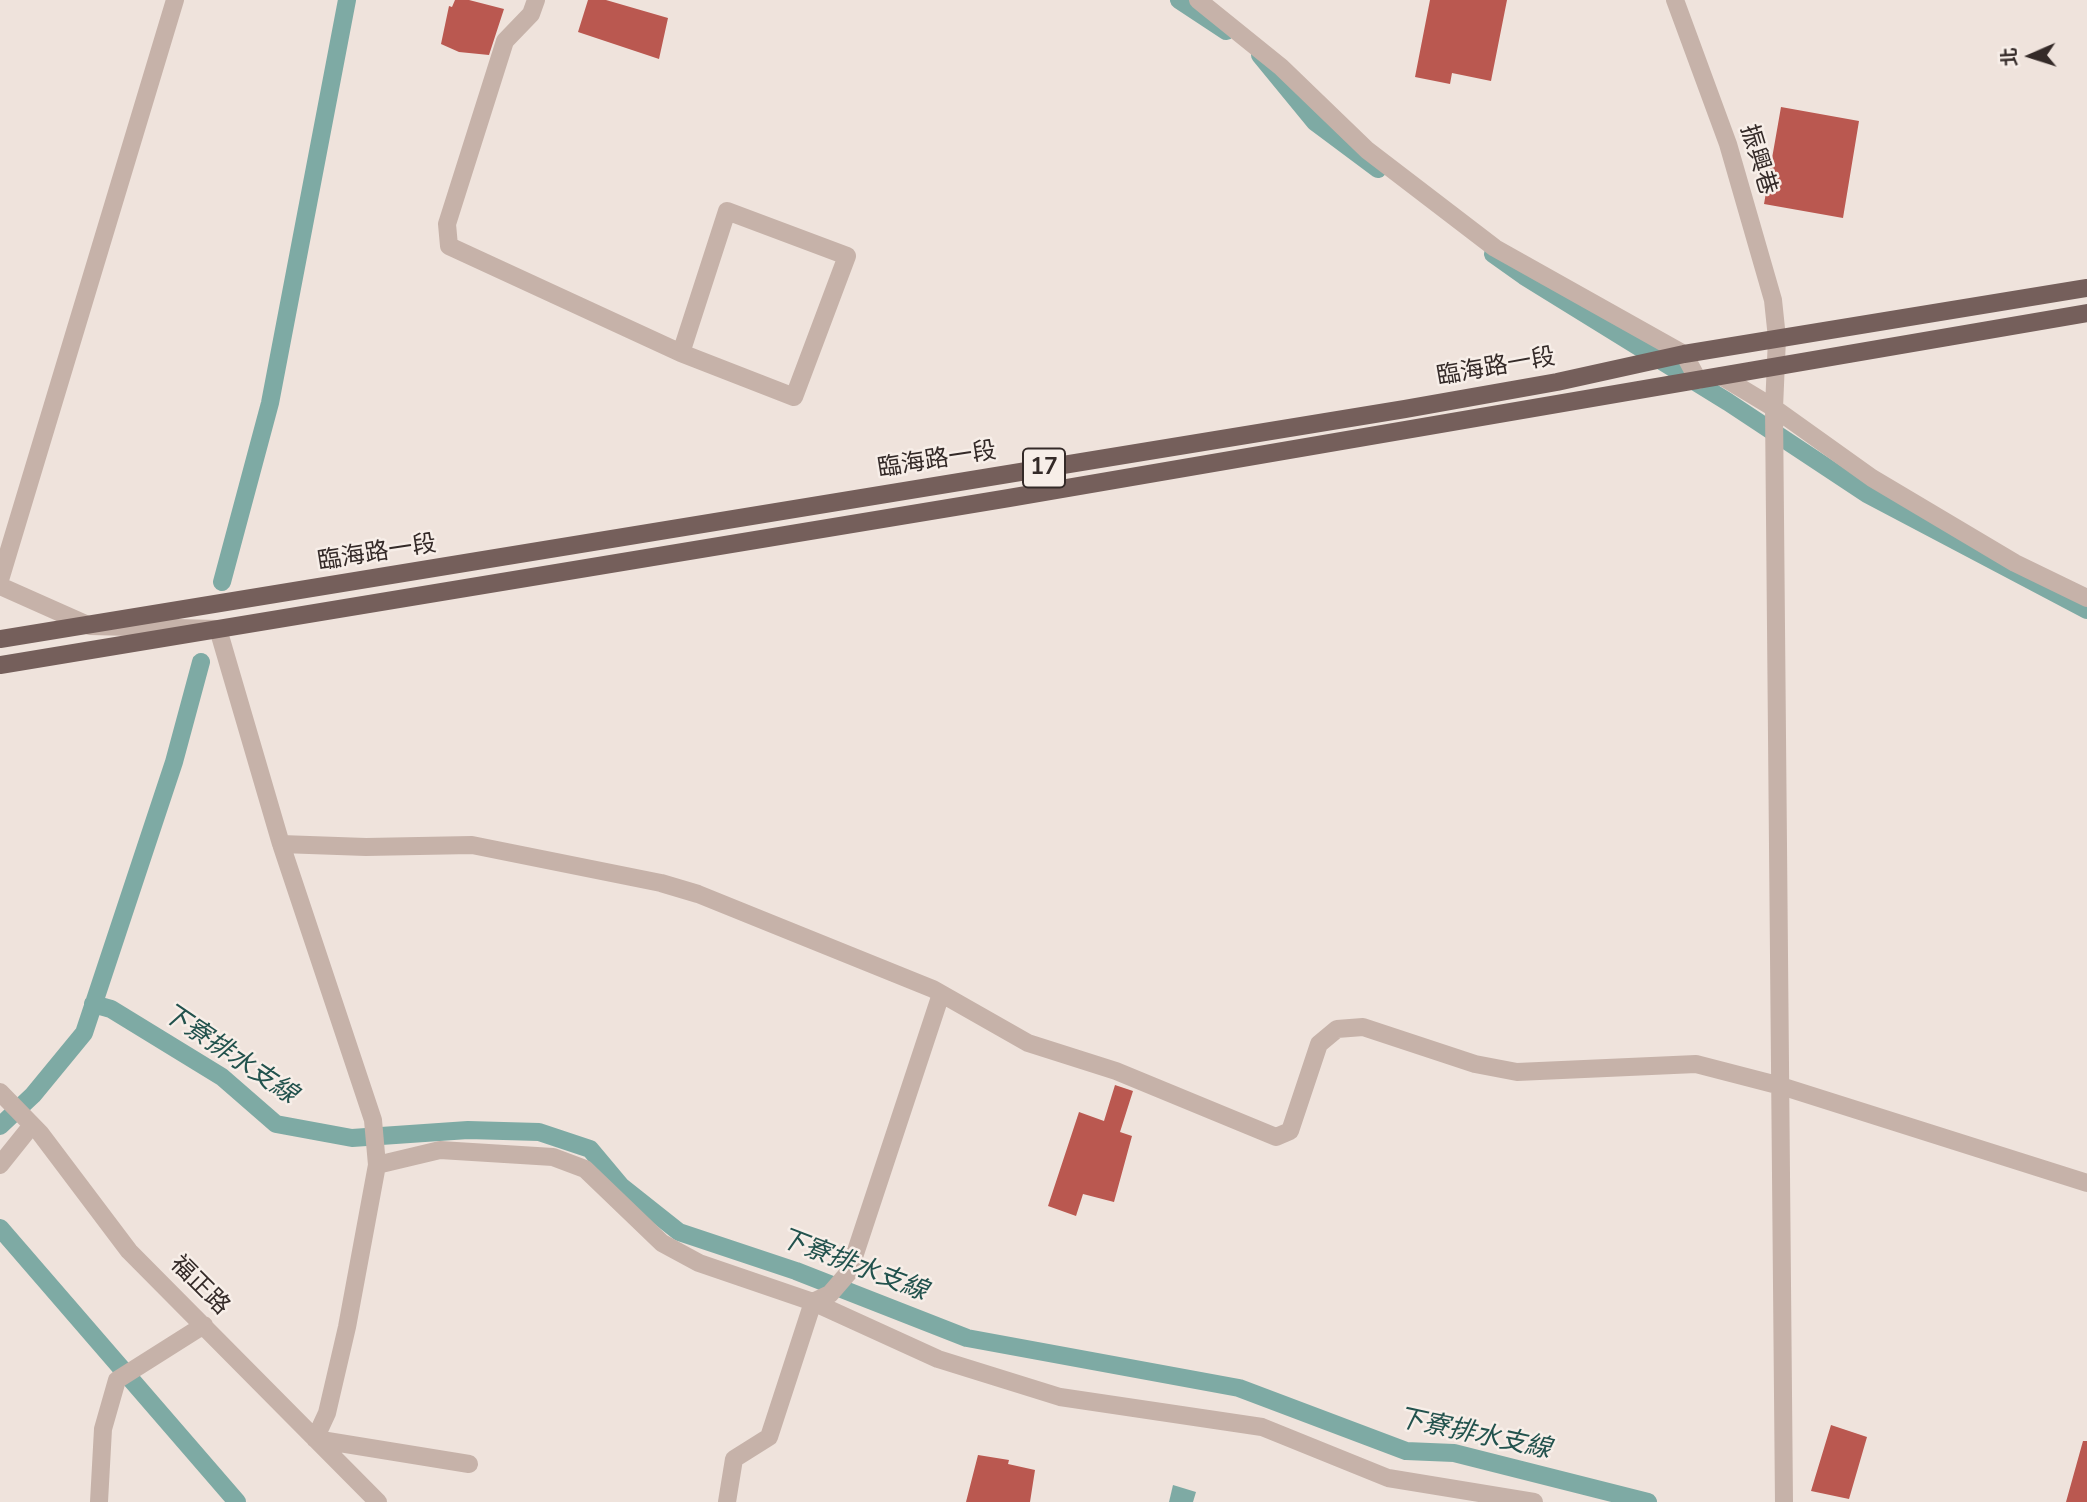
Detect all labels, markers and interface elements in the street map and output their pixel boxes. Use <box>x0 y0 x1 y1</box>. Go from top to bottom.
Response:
north arrow <box>1996 21 2066 91</box>
text: 北 <box>1997 47 2024 67</box>
street label: 振興巷 <box>1733 121 1781 199</box>
street label: 臨海路一段 <box>1434 343 1558 393</box>
street label: 臨海路一段 <box>875 437 999 485</box>
road number: 17 <box>1023 448 1065 488</box>
street label: 臨海路一段 <box>315 530 439 578</box>
water label: 下寮排水支線 <box>156 998 302 1112</box>
water label: 下寮排水支線 <box>775 1223 931 1309</box>
street label: 福正路 <box>163 1250 235 1322</box>
water label: 下寮排水支線 <box>1394 1404 1554 1466</box>

